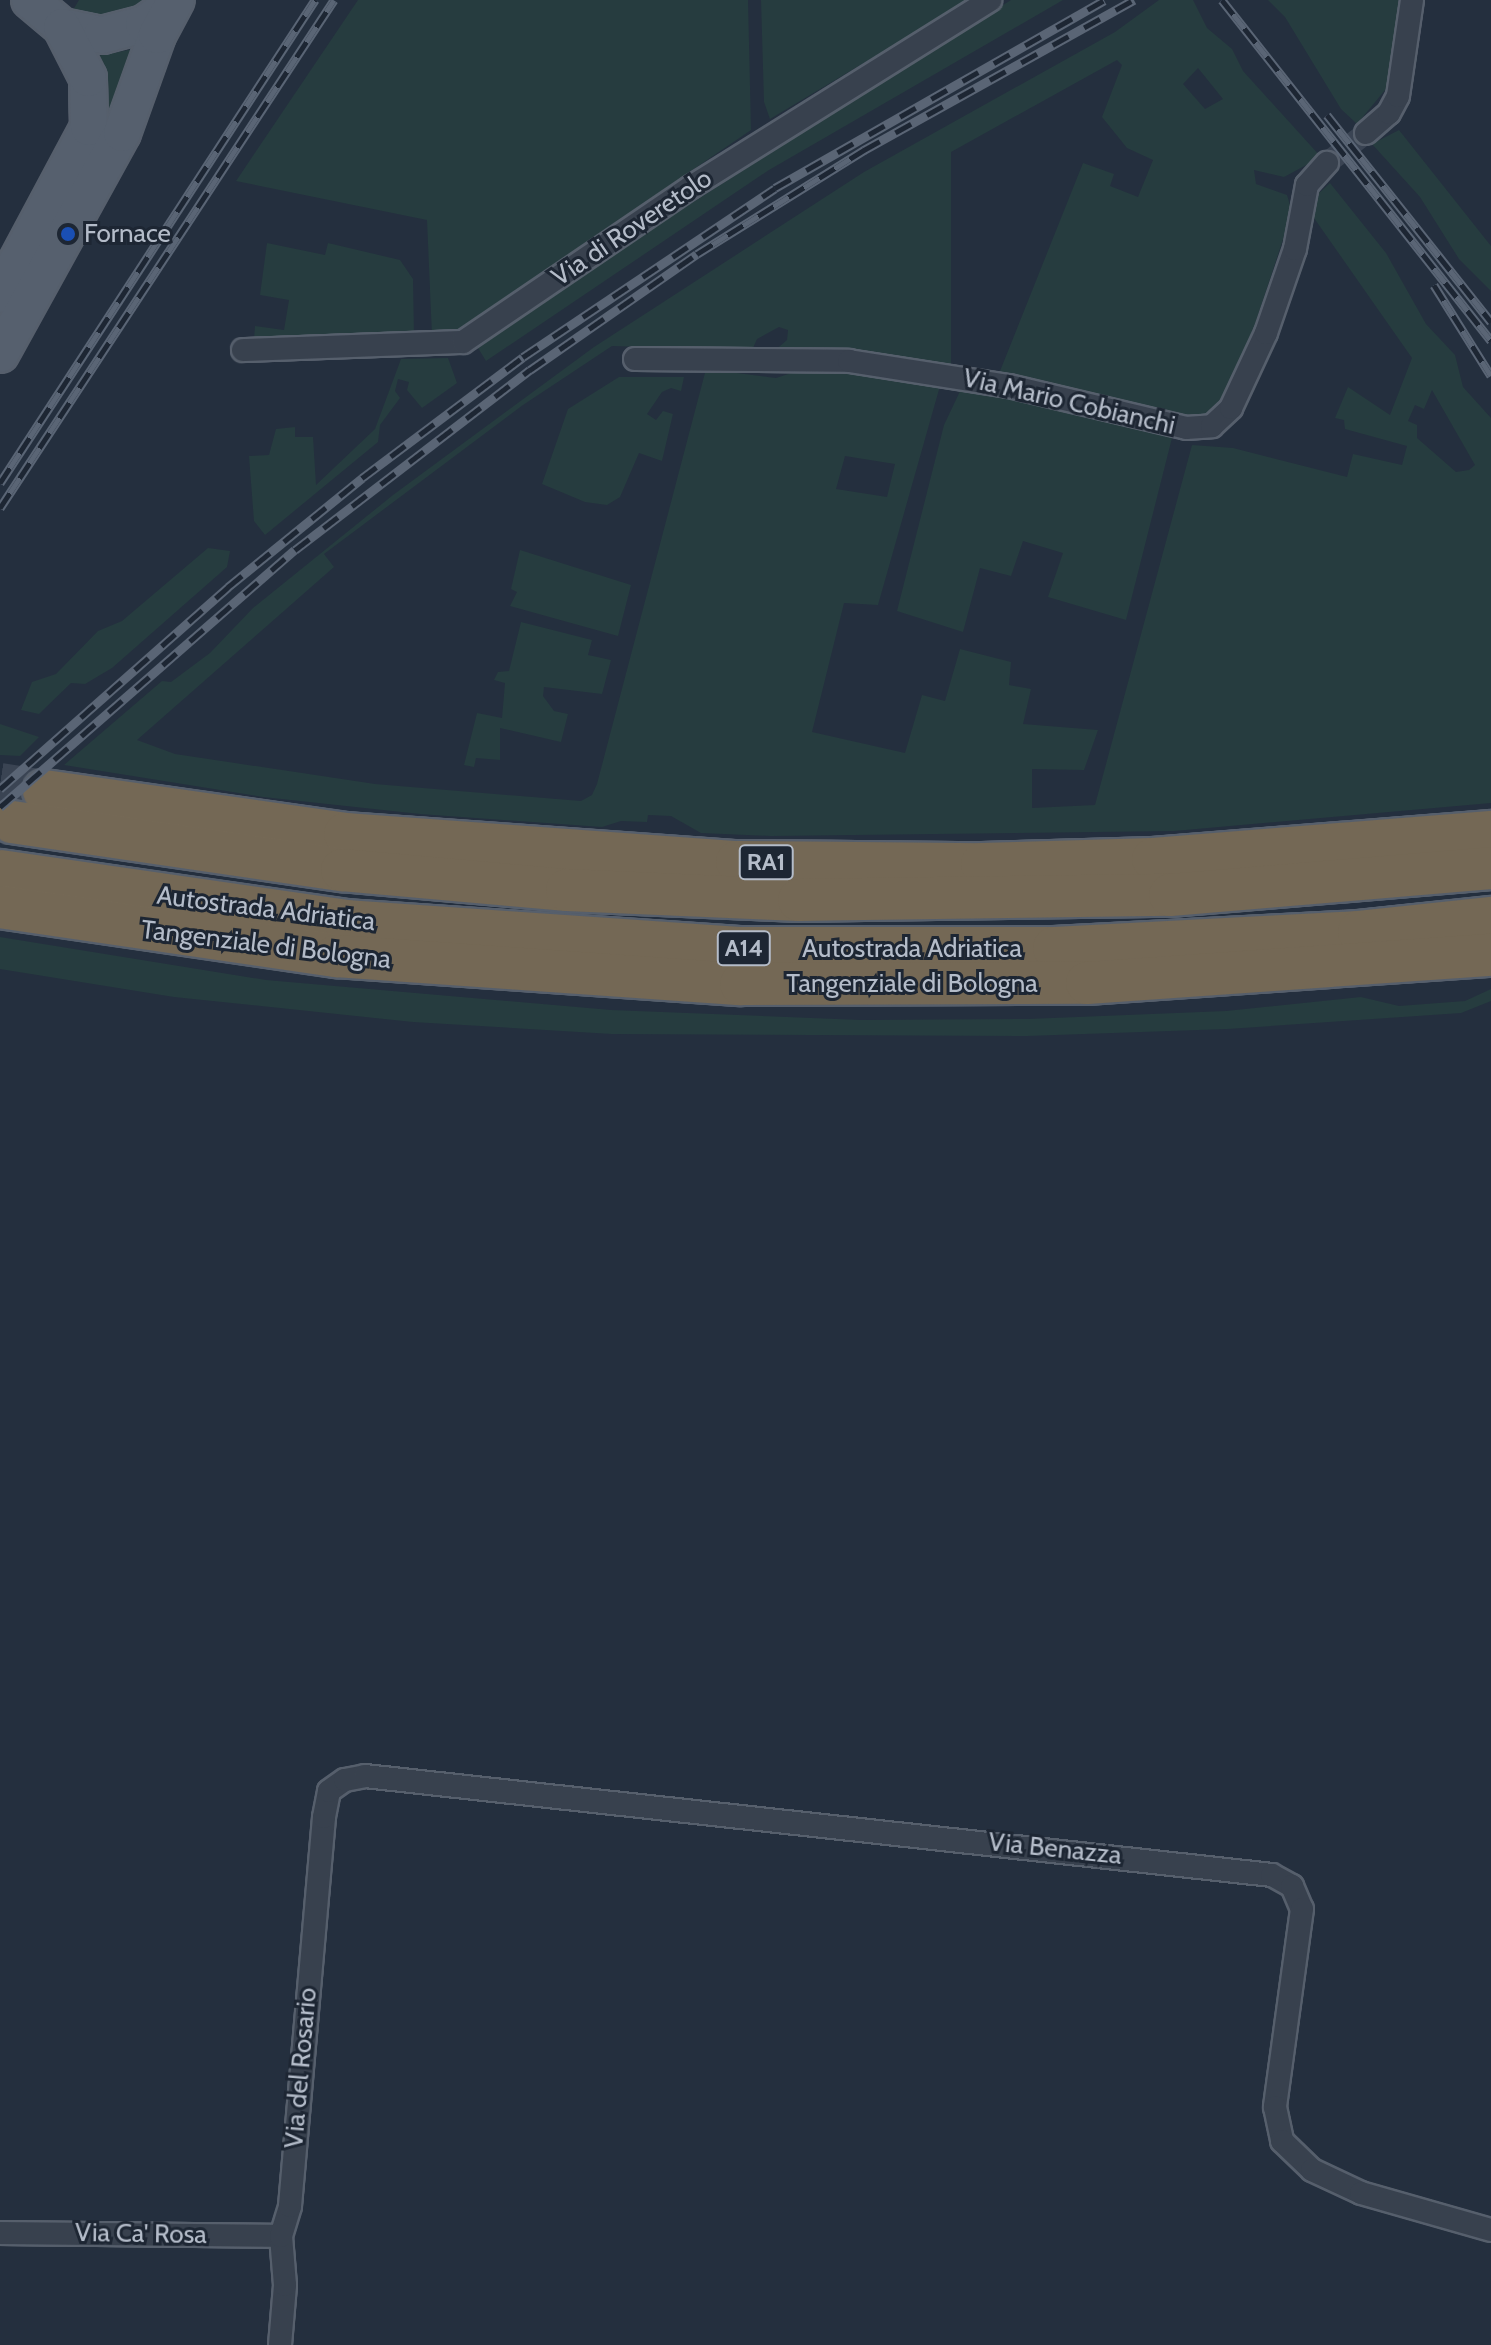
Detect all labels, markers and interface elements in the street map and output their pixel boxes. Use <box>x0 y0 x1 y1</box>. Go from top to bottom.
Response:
street label: Via di Roveretolo <box>546 163 718 293</box>
place label: Fornace <box>84 218 171 250</box>
marker: Fornace <box>59 225 77 243</box>
street label: Via Mario Cobianchi <box>960 362 1178 442</box>
road number: RA1 <box>738 842 794 882</box>
street label: Autostrada Adriatica <box>155 880 377 938</box>
street label: Tangenziale di Bologna <box>139 914 393 976</box>
road number: A14 <box>716 928 772 968</box>
street label: Autostrada Adriatica <box>802 933 1022 965</box>
street label: Tangenziale di Bologna <box>786 968 1038 1000</box>
street label: Via Benazza <box>987 1826 1123 1872</box>
street label: Via del Rosario <box>278 1986 324 2150</box>
street label: Via Ca' Rosa <box>75 2217 207 2251</box>

